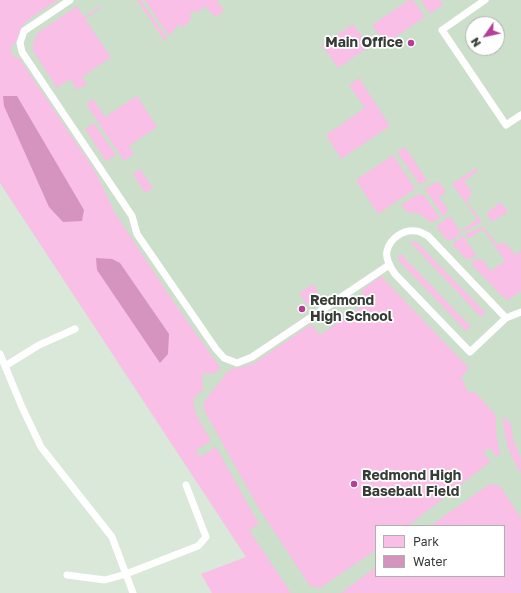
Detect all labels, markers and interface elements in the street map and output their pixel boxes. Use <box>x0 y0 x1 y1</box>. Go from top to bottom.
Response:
north arrow <box>465 16 505 56</box>
place label: Main Office <box>325 35 403 51</box>
text: N <box>468 35 483 50</box>
marker: Main Office <box>406 38 416 48</box>
place label: Redmond High School <box>310 293 392 326</box>
marker: Redmond High School <box>297 304 307 314</box>
place label: Redmond High Baseball Field <box>362 468 461 500</box>
marker: Redmond High Baseball Field <box>349 479 359 489</box>
legend <box>375 525 505 577</box>
text: Park <box>413 534 439 549</box>
text: Water <box>413 554 447 569</box>

